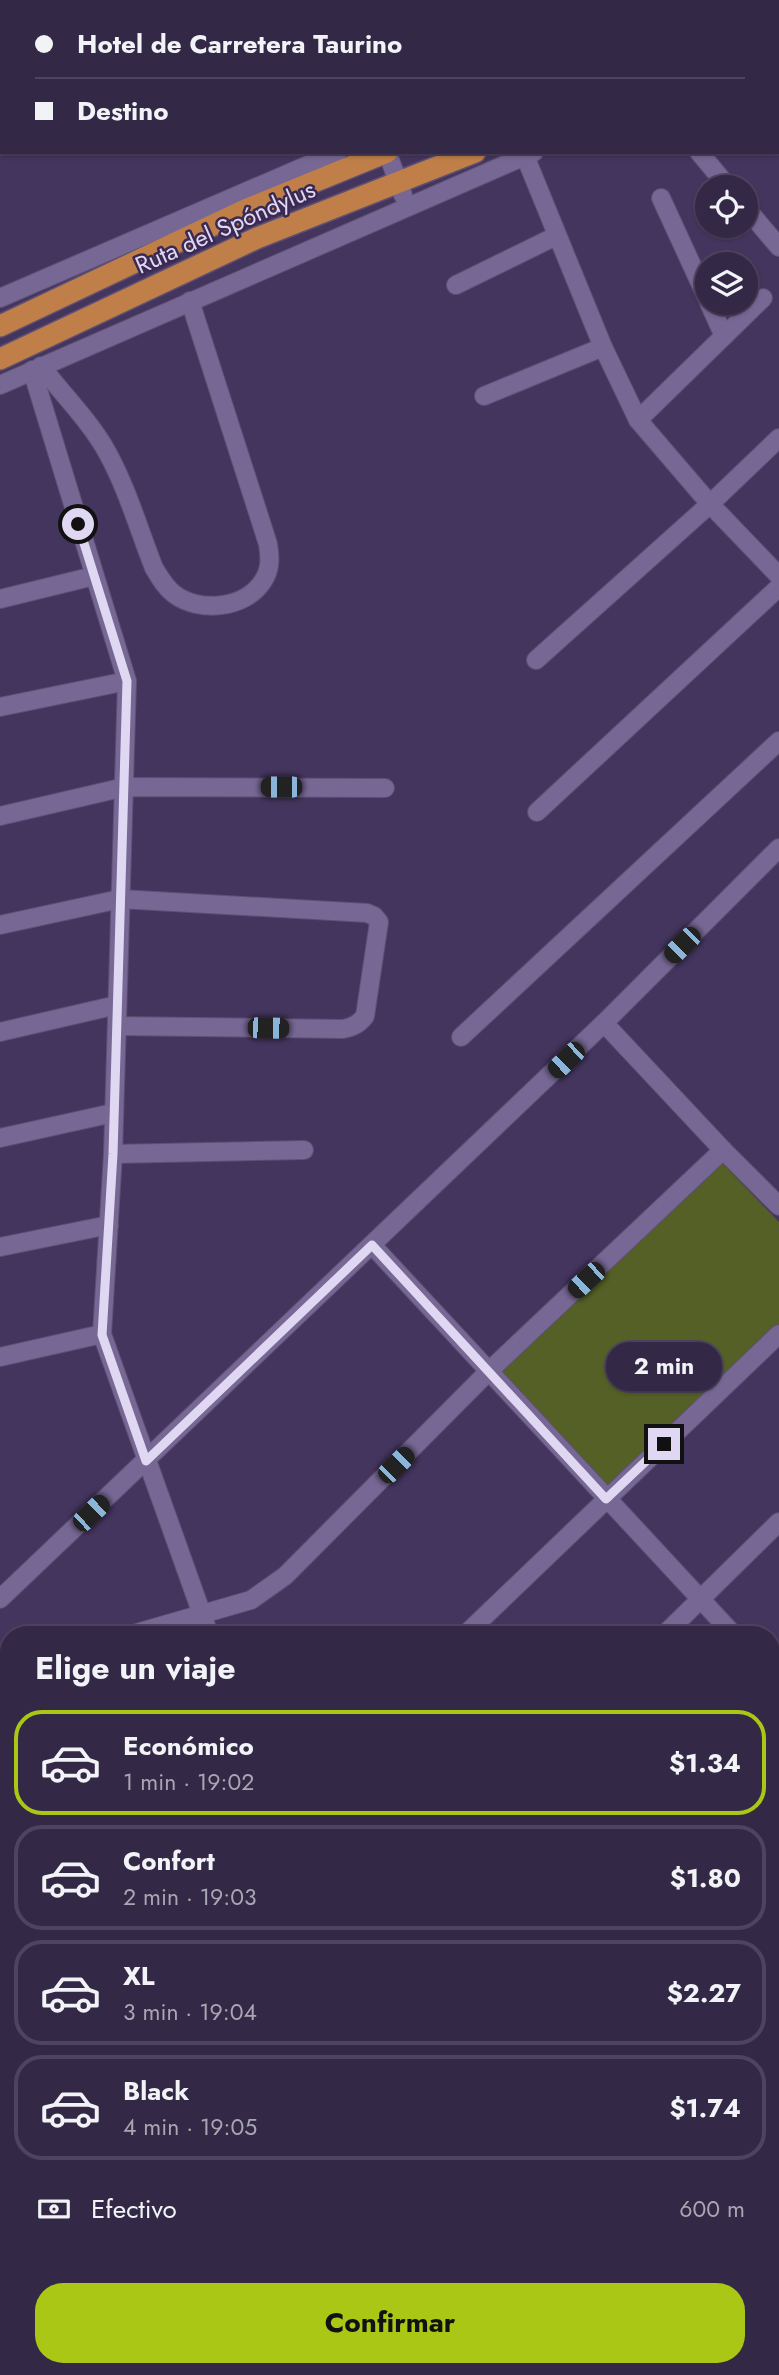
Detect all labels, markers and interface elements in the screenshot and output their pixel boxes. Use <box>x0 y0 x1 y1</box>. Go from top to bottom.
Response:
text: Hotel de Carretera Taurino <box>77 25 402 63</box>
text: Destino <box>77 92 169 130</box>
street label: Ruta del Spóndylus <box>129 172 321 282</box>
map controls <box>695 175 758 315</box>
button: locate <box>695 175 758 238</box>
button: layers <box>695 252 758 315</box>
route start <box>62 508 94 540</box>
car <box>261 777 303 798</box>
car <box>660 923 705 967</box>
car <box>247 1017 290 1039</box>
car <box>544 1038 589 1082</box>
car <box>564 1258 609 1302</box>
callout: 2 min <box>606 1342 722 1392</box>
text: 2 min <box>634 1349 694 1383</box>
route end <box>648 1428 680 1460</box>
car <box>374 1443 419 1487</box>
car <box>69 1491 114 1535</box>
text: Elige un viaje <box>35 1645 236 1691</box>
text: Económico <box>123 1727 254 1765</box>
icon: car <box>39 1731 102 1794</box>
text: $1.34 <box>669 1744 741 1782</box>
text: 1 min · 19:02 <box>123 1765 254 1799</box>
text: Confort <box>123 1842 215 1880</box>
icon: car <box>39 1846 102 1909</box>
text: $1.80 <box>670 1859 741 1897</box>
text: 2 min · 19:03 <box>123 1880 257 1914</box>
text: XL <box>123 1957 155 1995</box>
icon: car <box>39 1961 102 2024</box>
text: $2.27 <box>667 1974 741 2012</box>
text: 3 min · 19:04 <box>123 1995 257 2029</box>
text: Black <box>123 2072 189 2110</box>
icon: car <box>39 2076 102 2139</box>
text: $1.74 <box>669 2089 741 2127</box>
text: 4 min · 19:05 <box>123 2110 257 2144</box>
icon: cash <box>35 2190 73 2228</box>
text: Efectivo <box>91 2190 177 2228</box>
text: 600 m <box>679 2192 745 2226</box>
button: Confirmar <box>35 2283 745 2363</box>

